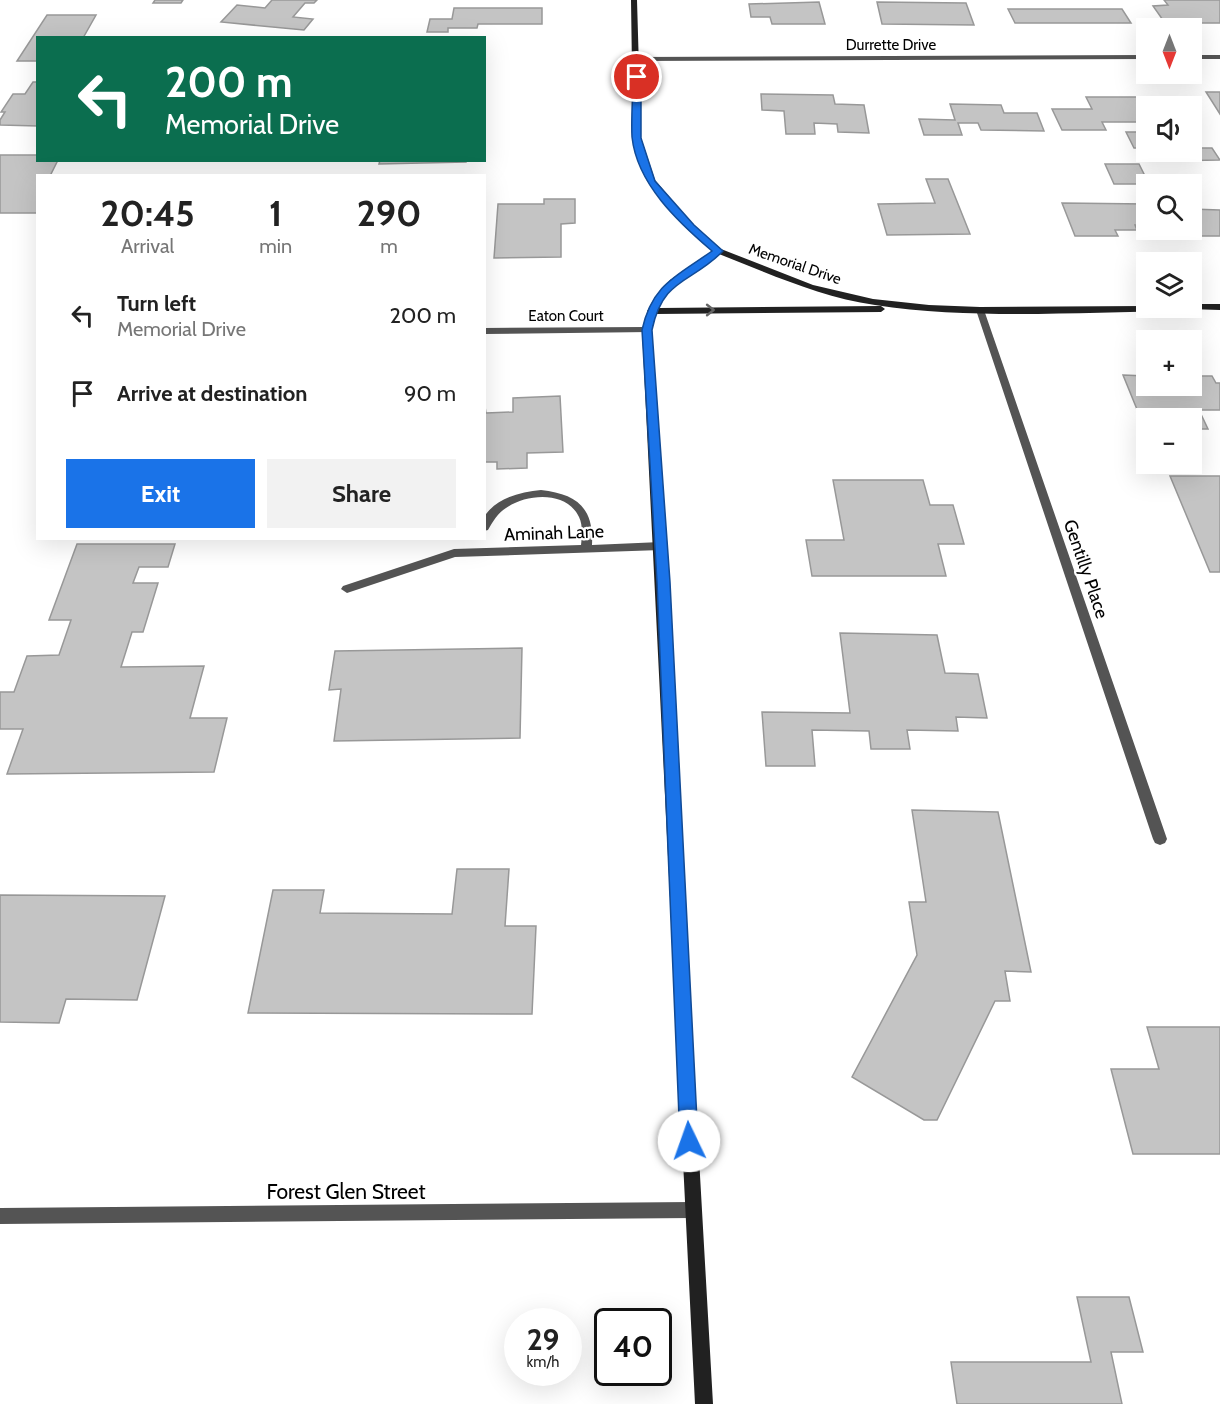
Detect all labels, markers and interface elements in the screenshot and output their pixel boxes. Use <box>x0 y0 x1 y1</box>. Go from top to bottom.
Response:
north arrow <box>1136 18 1202 84</box>
map controls <box>1136 18 1202 474</box>
street label: Durrette Drive <box>846 36 937 54</box>
pin <box>611 51 662 102</box>
text: 200 m <box>165 56 292 108</box>
icon: left <box>66 60 144 138</box>
icon: arrive <box>620 60 653 93</box>
button: sound <box>1136 96 1202 162</box>
text: Memorial Drive <box>165 108 339 141</box>
button: search <box>1136 174 1202 240</box>
text: 20:45 <box>101 191 195 235</box>
text: 1 <box>269 191 282 235</box>
text: 290 <box>357 191 421 235</box>
text: Arrival <box>121 234 174 258</box>
text: min <box>259 234 292 258</box>
text: m <box>380 234 398 258</box>
street label: Memorial Drive <box>746 240 844 288</box>
button: layers <box>1136 252 1202 318</box>
text: Turn left <box>117 290 196 317</box>
icon: left <box>66 299 99 332</box>
text: 200 m <box>390 302 456 329</box>
one-way arrow <box>705 304 714 316</box>
street label: Eaton Court <box>528 307 604 325</box>
text: Memorial Drive <box>117 317 246 341</box>
button: + <box>1136 330 1202 396</box>
icon: arrive <box>66 377 99 410</box>
text: Arrive at destination <box>117 380 307 407</box>
text: 90 m <box>404 380 456 407</box>
button: − <box>1136 408 1202 474</box>
button: Exit <box>66 459 255 528</box>
button: Share <box>267 459 456 528</box>
street label: Gentilly Place <box>1059 517 1113 621</box>
street label: Aminah Lane <box>504 520 604 546</box>
position arrow <box>657 1109 721 1173</box>
street label: Forest Glen Street <box>266 1179 426 1204</box>
speed limit sign: 40 <box>594 1308 672 1386</box>
text: 29 <box>527 1321 559 1358</box>
text: km/h <box>527 1353 559 1371</box>

